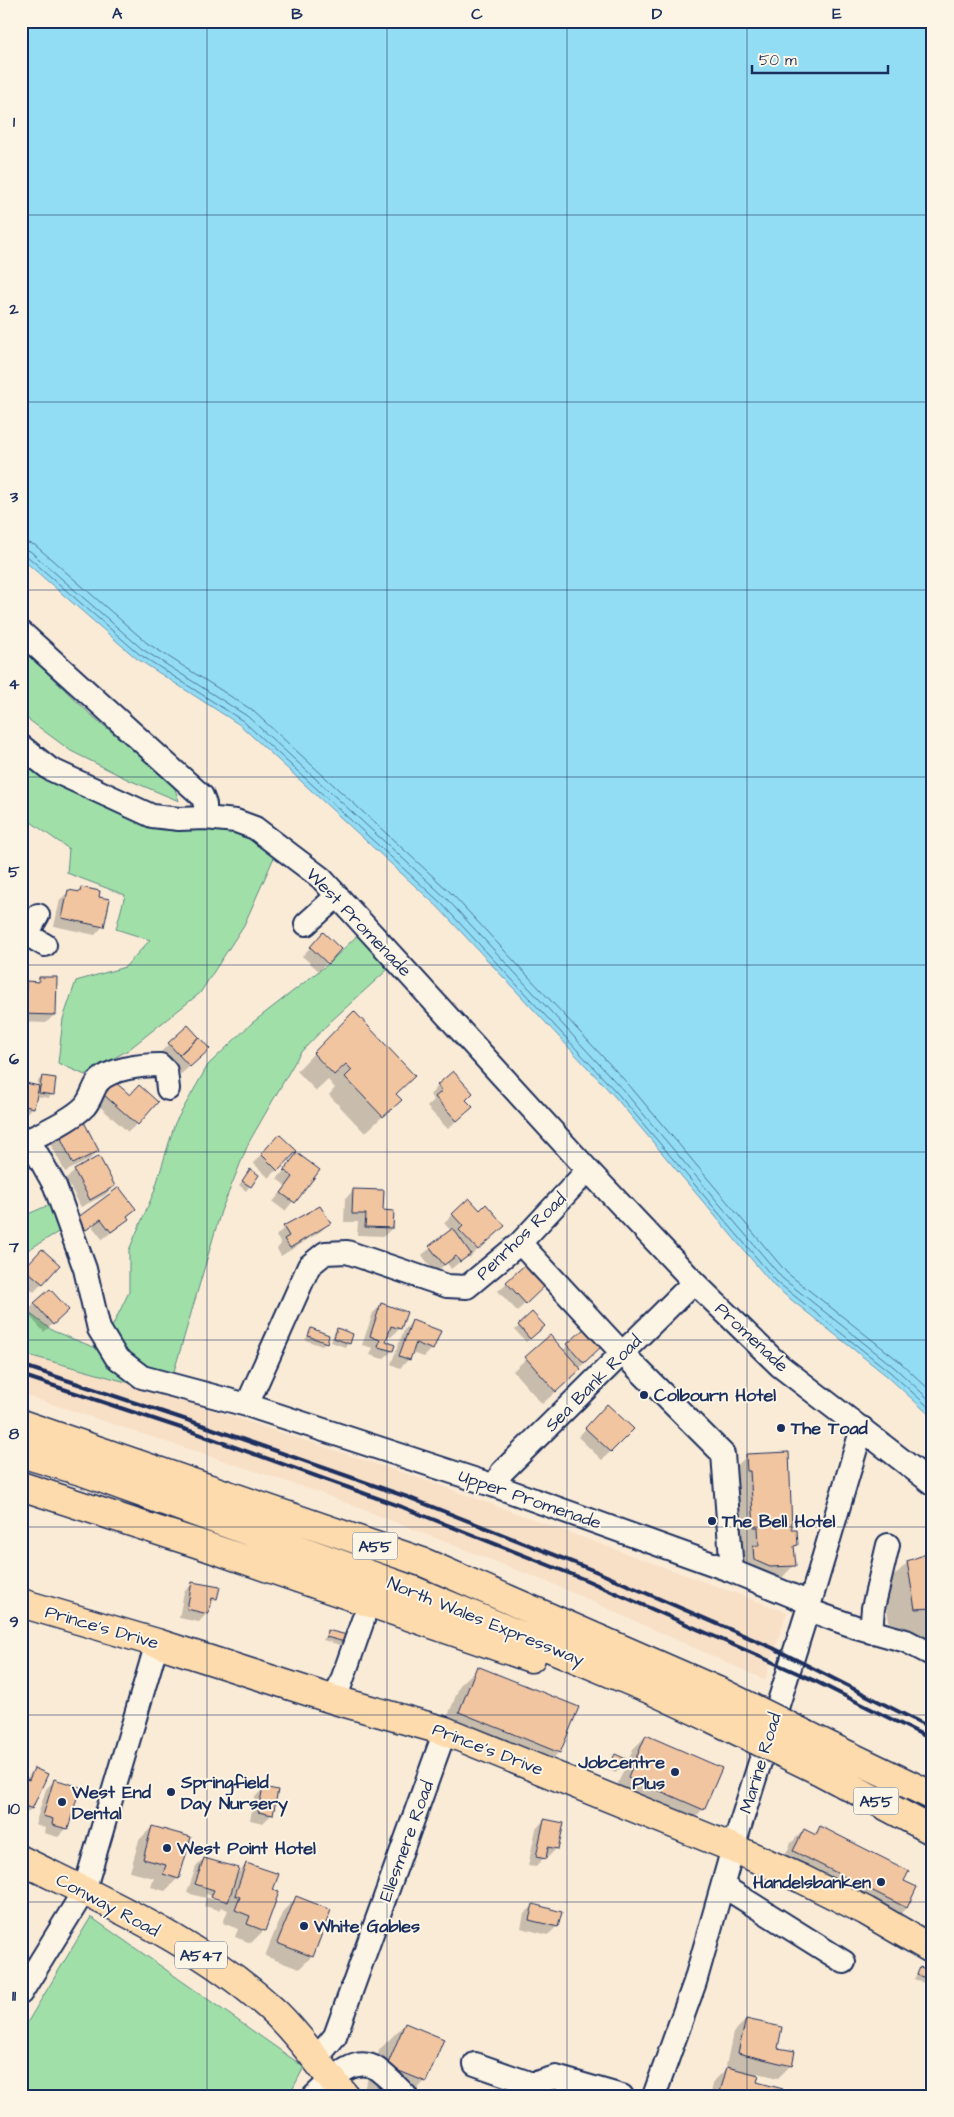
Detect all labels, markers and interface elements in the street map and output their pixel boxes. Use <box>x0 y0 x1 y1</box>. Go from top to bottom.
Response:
text: A <box>112 3 123 25</box>
text: B <box>291 3 303 25</box>
text: C <box>471 3 483 25</box>
text: D <box>652 3 663 25</box>
text: E <box>832 3 842 25</box>
scale bar <box>752 42 888 74</box>
text: 50 m <box>759 50 797 71</box>
text: 1 <box>13 111 16 133</box>
text: 2 <box>8 298 19 320</box>
text: 3 <box>9 486 19 508</box>
text: 4 <box>9 673 20 695</box>
text: 5 <box>8 861 20 883</box>
street label: West Promenade <box>300 862 417 983</box>
text: 6 <box>9 1048 19 1070</box>
street label: Penrhos Road <box>471 1187 572 1286</box>
text: 7 <box>8 1236 19 1258</box>
street label: Promenade <box>709 1297 794 1378</box>
street label: Sea Bank Road <box>539 1329 648 1438</box>
place label: Colbourn Hotel <box>654 1383 776 1408</box>
marker: Colbourn Hotel <box>638 1389 650 1401</box>
place label: The Toad <box>790 1416 869 1441</box>
marker: The Toad <box>775 1422 787 1434</box>
text: 8 <box>9 1423 20 1445</box>
street label: Upper Promenade <box>455 1463 605 1536</box>
place label: The Bell Hotel <box>721 1509 836 1534</box>
marker: The Bell Hotel <box>706 1515 718 1527</box>
road number: A55 <box>352 1532 398 1560</box>
street label: North Wales Expressway <box>383 1571 588 1673</box>
street label: Prince's Drive <box>42 1599 162 1656</box>
text: 9 <box>9 1611 19 1633</box>
street label: Marine Road <box>733 1710 788 1817</box>
street label: Prince's Drive <box>429 1717 547 1782</box>
place label: Jobcentre Plus <box>577 1750 665 1796</box>
marker: Jobcentre Plus <box>669 1766 681 1778</box>
place label: Springfield Day Nursery <box>180 1770 288 1817</box>
street label: Ellesmere Road <box>373 1777 440 1905</box>
place label: West End Dental <box>71 1780 152 1826</box>
marker: Springfield Day Nursery <box>165 1786 177 1798</box>
road number: A55 <box>854 1788 898 1814</box>
marker: West End Dental <box>56 1796 68 1808</box>
text: 10 <box>8 1798 20 1820</box>
place label: West Point Hotel <box>176 1836 316 1861</box>
marker: West Point Hotel <box>161 1842 173 1854</box>
street label: Conway Road <box>51 1868 164 1944</box>
place label: Handelsbanken <box>753 1870 871 1895</box>
marker: Handelsbanken <box>875 1876 887 1888</box>
place label: White Gables <box>313 1914 420 1939</box>
marker: White Gables <box>298 1920 310 1932</box>
road number: A547 <box>175 1942 227 1968</box>
text: 11 <box>12 1985 17 2007</box>

